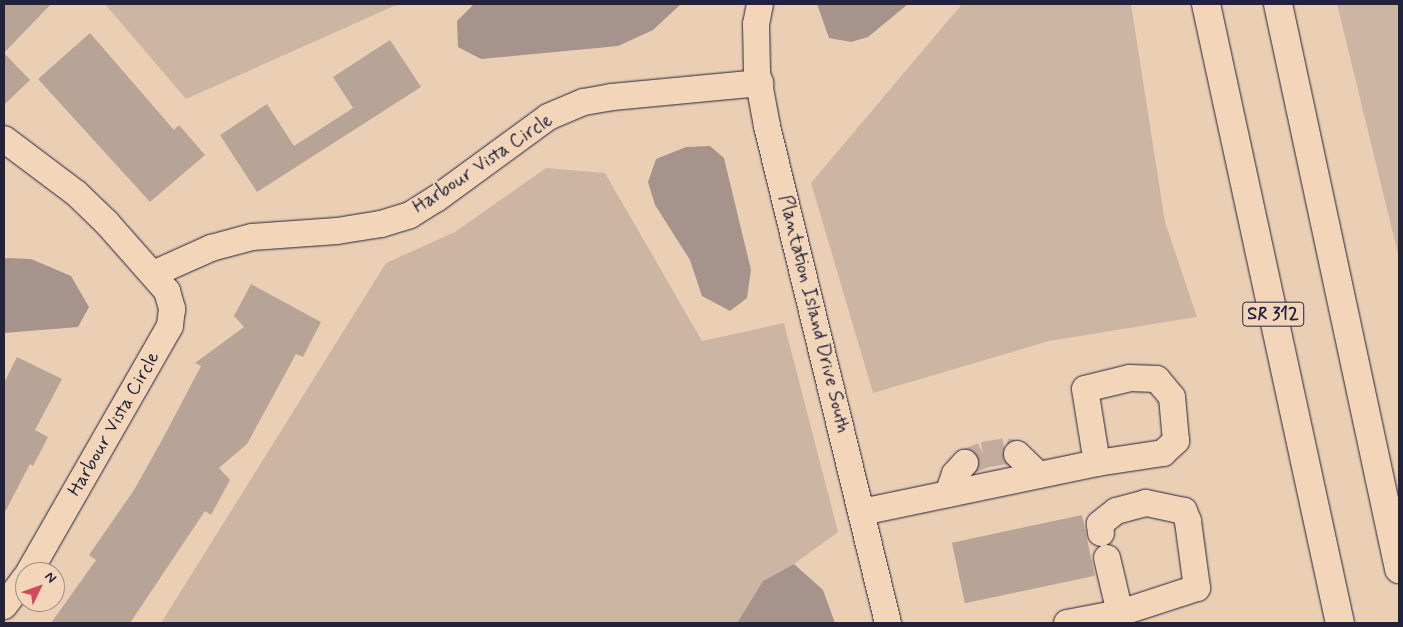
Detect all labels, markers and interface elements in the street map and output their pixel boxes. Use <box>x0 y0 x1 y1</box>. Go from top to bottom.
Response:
street label: Harbour Vista Circle <box>409 109 557 219</box>
street label: Plantation Island Drive South <box>774 193 854 435</box>
road number: SR 312 <box>1242 298 1304 329</box>
street label: Harbour Vista Circle <box>63 348 165 500</box>
north arrow <box>15 562 65 612</box>
text: N <box>41 568 60 587</box>

